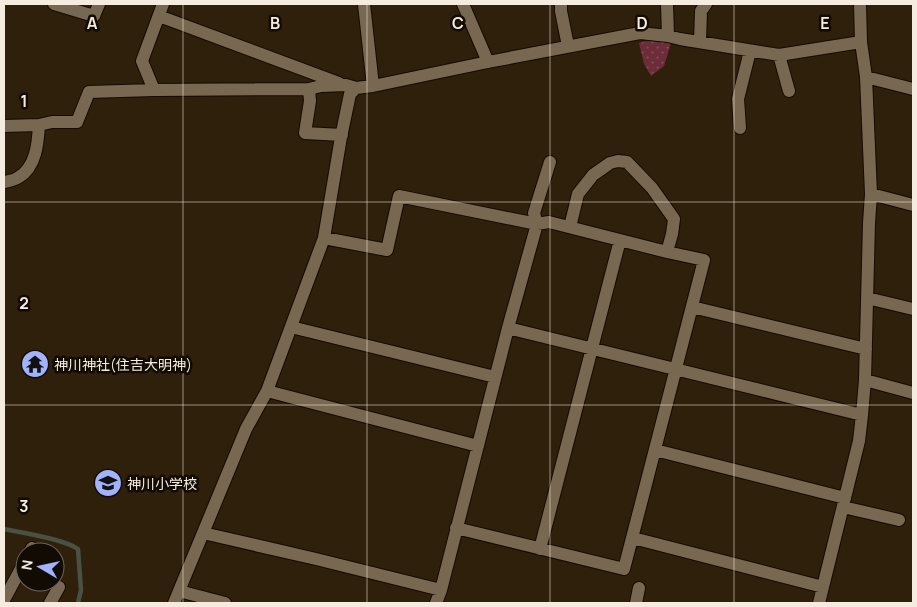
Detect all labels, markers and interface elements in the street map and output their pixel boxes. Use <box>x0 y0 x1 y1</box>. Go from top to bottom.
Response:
text: A <box>87 12 98 34</box>
text: B <box>270 12 280 34</box>
text: C <box>452 12 464 34</box>
text: D <box>636 12 648 34</box>
text: E <box>820 12 830 34</box>
text: 1 <box>20 90 28 112</box>
text: 2 <box>19 292 29 314</box>
temple icon: 神川神社(住吉大明神) <box>20 349 50 379</box>
place label: 神川神社(住吉大明神) <box>54 355 192 374</box>
school or university icon: 神川小学校 <box>93 468 123 498</box>
place label: 神川小学校 <box>127 474 197 493</box>
text: 3 <box>19 495 29 517</box>
north arrow <box>15 542 65 592</box>
text: N <box>16 558 37 571</box>

